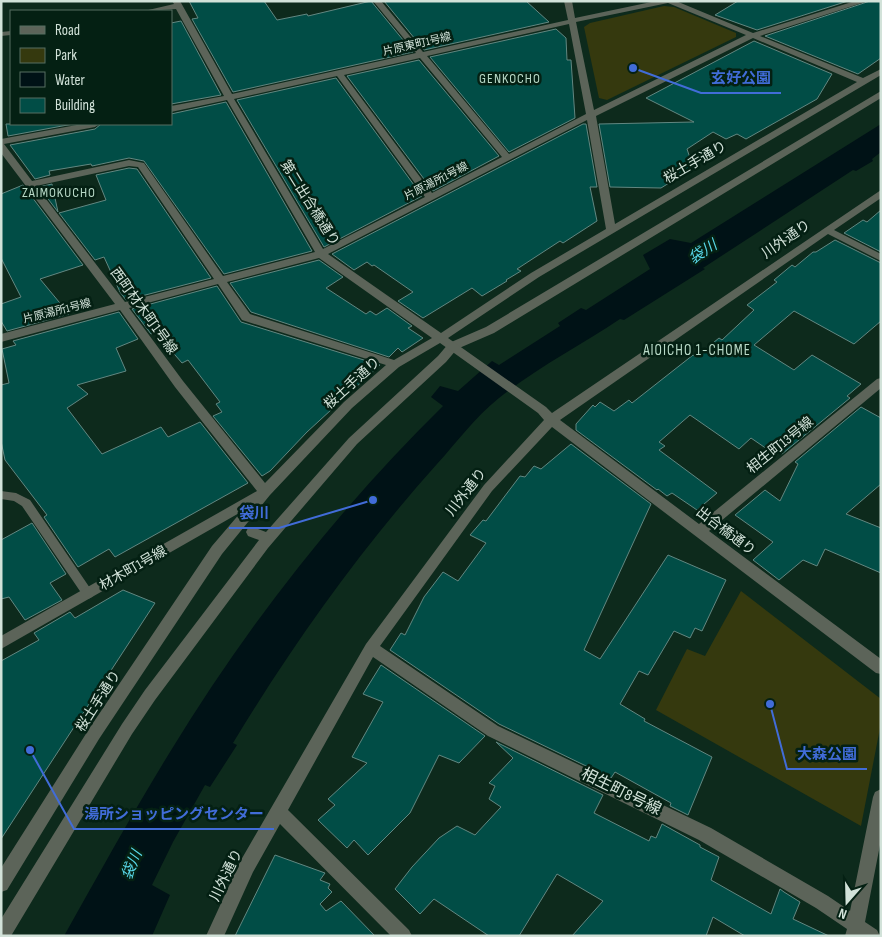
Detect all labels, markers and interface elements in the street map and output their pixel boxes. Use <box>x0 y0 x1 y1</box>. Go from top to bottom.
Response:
legend <box>10 10 172 125</box>
text: Road <box>55 21 80 40</box>
street label: 片原東町1号線 <box>382 30 452 58</box>
text: Park <box>55 46 77 65</box>
callout: 玄好公園 <box>701 63 781 93</box>
text: 玄好公園 <box>711 69 771 88</box>
district label: GENKOCHO <box>479 70 541 87</box>
text: Water <box>55 71 86 90</box>
text: Building <box>55 96 95 115</box>
street label: 桜土手通り <box>660 137 730 187</box>
street label: 第二出合橋通り <box>277 157 343 249</box>
street label: 片原湯所1号線 <box>402 159 470 203</box>
district label: ZAIMOKUCHO <box>22 184 96 201</box>
street label: 川外通り <box>758 216 814 262</box>
water label: 袋川 <box>685 235 722 268</box>
street label: 西町材木町1号線 <box>107 264 181 358</box>
street label: 片原湯所1号線 <box>22 296 92 326</box>
district label: AIOICHO 1-CHOME <box>642 341 751 360</box>
street label: 桜土手通り <box>320 353 384 413</box>
street label: 相生町13号線 <box>743 413 817 477</box>
street label: 川外通り <box>442 465 490 519</box>
callout: 袋川 <box>229 498 279 528</box>
street label: 出合橋通り <box>693 503 759 559</box>
text: 袋川 <box>239 504 269 523</box>
street label: 材木町1号線 <box>96 542 170 594</box>
street label: 桜土手通り <box>72 667 124 735</box>
callout: 大森公園 <box>787 739 867 769</box>
text: 大森公園 <box>797 745 857 764</box>
street label: 相生町8号線 <box>578 764 664 820</box>
callout: 湯所ショッピングセンター <box>74 799 274 829</box>
text: 湯所ショッピングセンター <box>84 805 264 824</box>
water label: 袋川 <box>118 846 147 882</box>
street label: 川外通り <box>206 846 246 904</box>
north arrow <box>822 877 872 927</box>
text: N <box>836 904 849 923</box>

